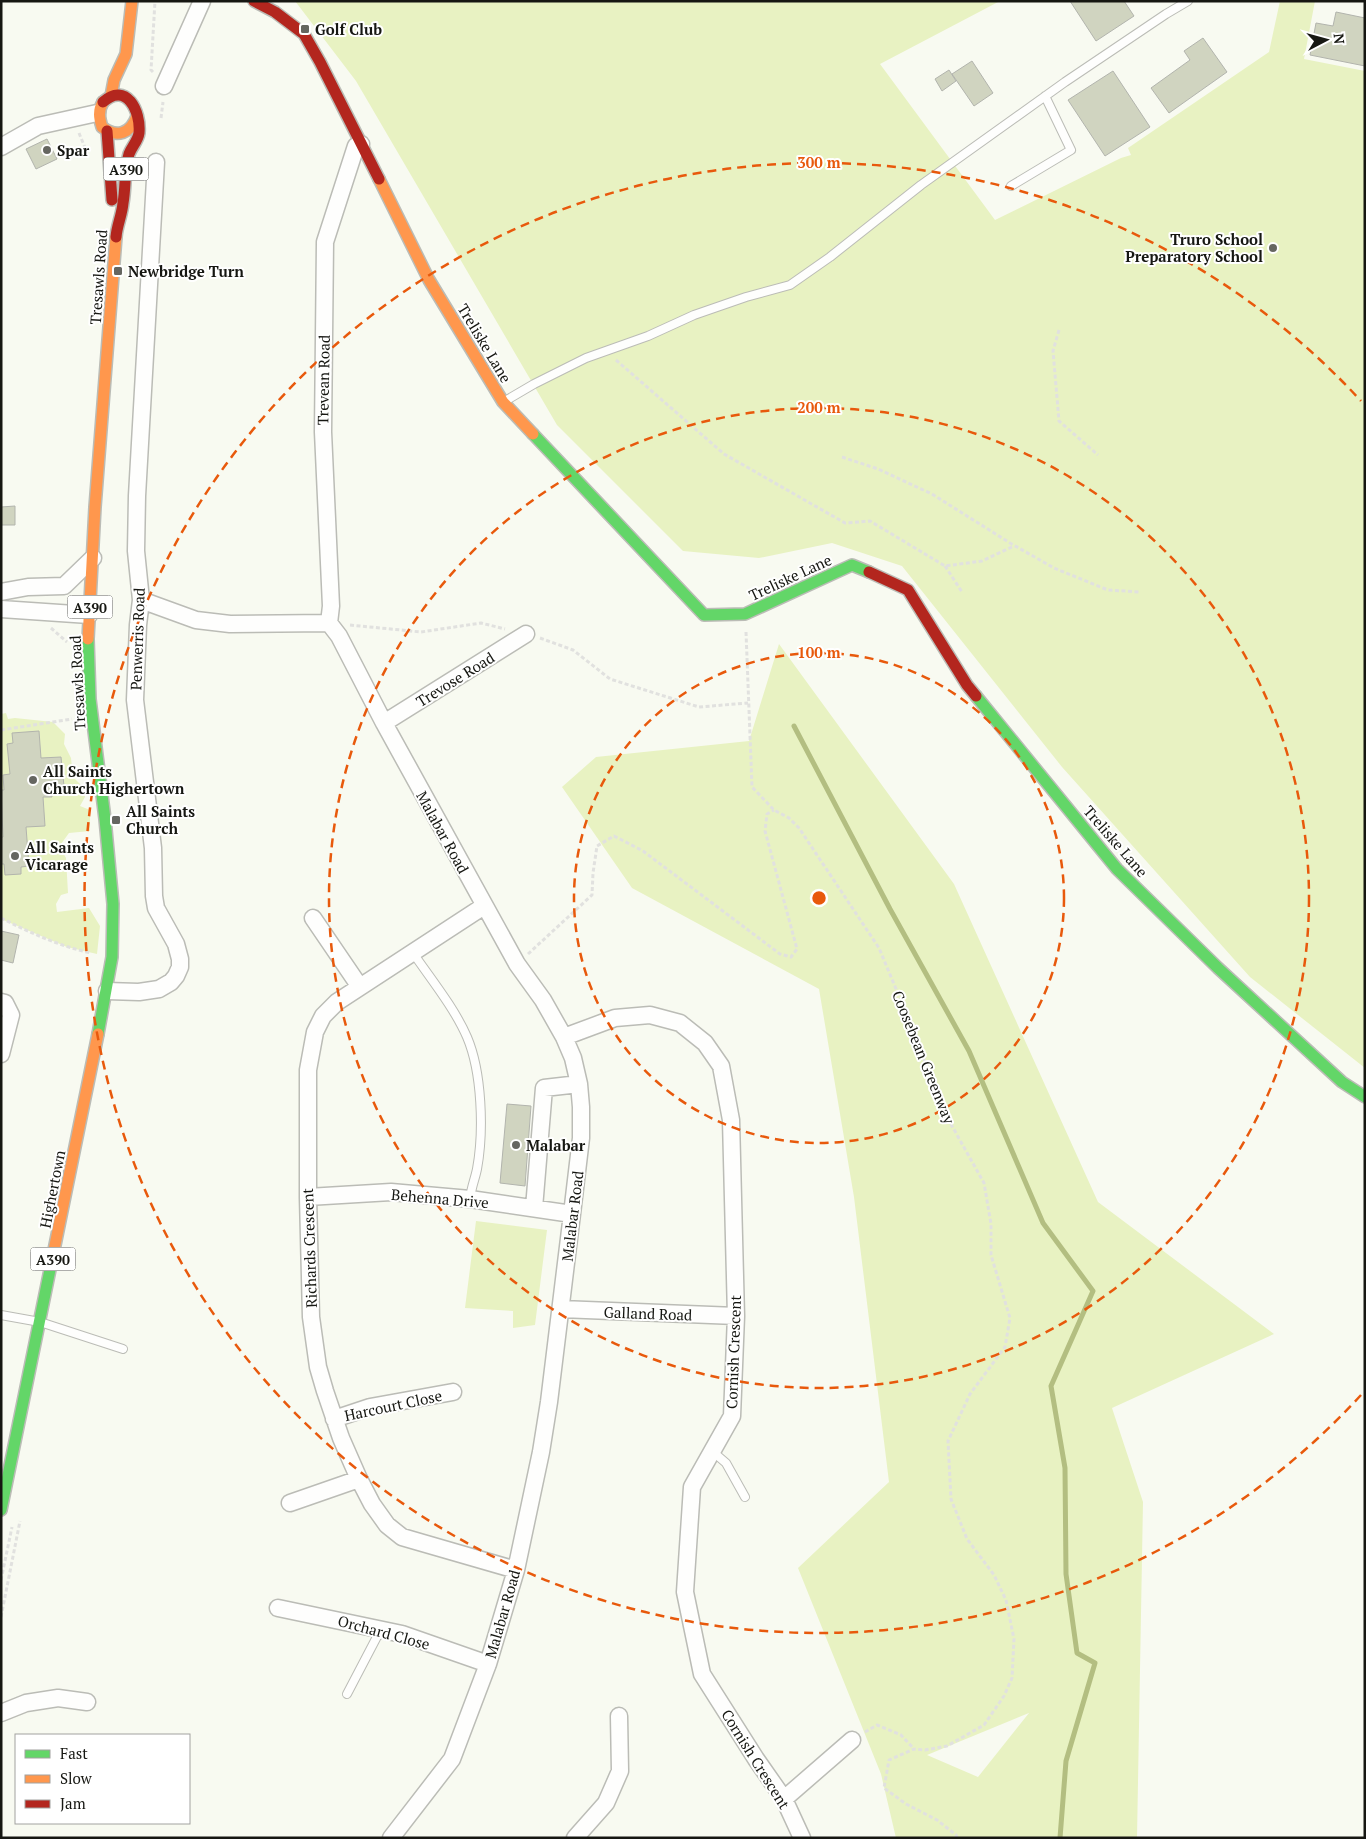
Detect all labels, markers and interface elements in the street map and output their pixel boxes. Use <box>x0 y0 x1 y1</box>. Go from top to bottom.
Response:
north arrow <box>1301 15 1351 65</box>
place label: Golf Club <box>315 19 382 39</box>
marker: Golf Club <box>299 23 311 35</box>
text: N <box>1329 32 1349 45</box>
place label: Spar <box>57 140 90 160</box>
marker: Spar <box>41 144 53 156</box>
text: 300 m <box>797 152 841 172</box>
road number: A390 <box>104 157 148 180</box>
street label: Tresawls Road <box>85 229 111 325</box>
place label: Truro School Preparatory School <box>1125 229 1263 266</box>
marker: Truro School Preparatory School <box>1267 242 1279 254</box>
place label: Newbridge Turn <box>128 261 244 281</box>
marker: Newbridge Turn <box>112 265 124 277</box>
street label: Treliske Lane <box>454 300 516 386</box>
street label: Trevean Road <box>312 335 334 425</box>
text: 200 m <box>797 397 841 417</box>
street label: Treliske Lane <box>746 549 834 605</box>
street label: Penwerris Road <box>125 587 149 691</box>
road number: A390 <box>68 596 112 618</box>
street label: Tresawls Road <box>65 635 89 731</box>
text: 100 m <box>797 642 841 662</box>
street label: Trevose Road <box>412 647 498 711</box>
place label: All Saints Church Highertown <box>43 761 185 798</box>
marker: All Saints Church Highertown <box>27 774 39 786</box>
street label: Malabar Road <box>412 787 474 877</box>
place label: All Saints Church <box>126 801 195 838</box>
street label: Treliske Lane <box>1079 801 1153 881</box>
marker: All Saints Church <box>110 814 122 826</box>
place label: All Saints Vicarage <box>25 837 94 874</box>
marker: All Saints Vicarage <box>9 850 21 862</box>
centre of rings <box>810 889 828 907</box>
street label: Coosebean Greenway <box>888 987 960 1127</box>
place label: Malabar <box>526 1135 586 1155</box>
marker: Malabar <box>510 1139 522 1151</box>
street label: Highertown <box>35 1148 69 1230</box>
street label: Malabar Road <box>557 1169 587 1263</box>
street label: Behenna Drive <box>390 1184 490 1212</box>
street label: Richards Crescent <box>297 1187 321 1308</box>
road number: A390 <box>30 1248 76 1270</box>
street label: Cornish Crescent <box>721 1294 745 1409</box>
street label: Galland Road <box>603 1301 693 1325</box>
street label: Harcourt Close <box>342 1385 444 1425</box>
street label: Malabar Road <box>480 1567 524 1661</box>
street label: Orchard Close <box>336 1610 432 1654</box>
street label: Cornish Crescent <box>717 1705 795 1813</box>
legend <box>15 1734 190 1824</box>
text: Fast <box>60 1743 88 1763</box>
text: Slow <box>60 1768 93 1788</box>
text: Jam <box>60 1793 86 1813</box>

